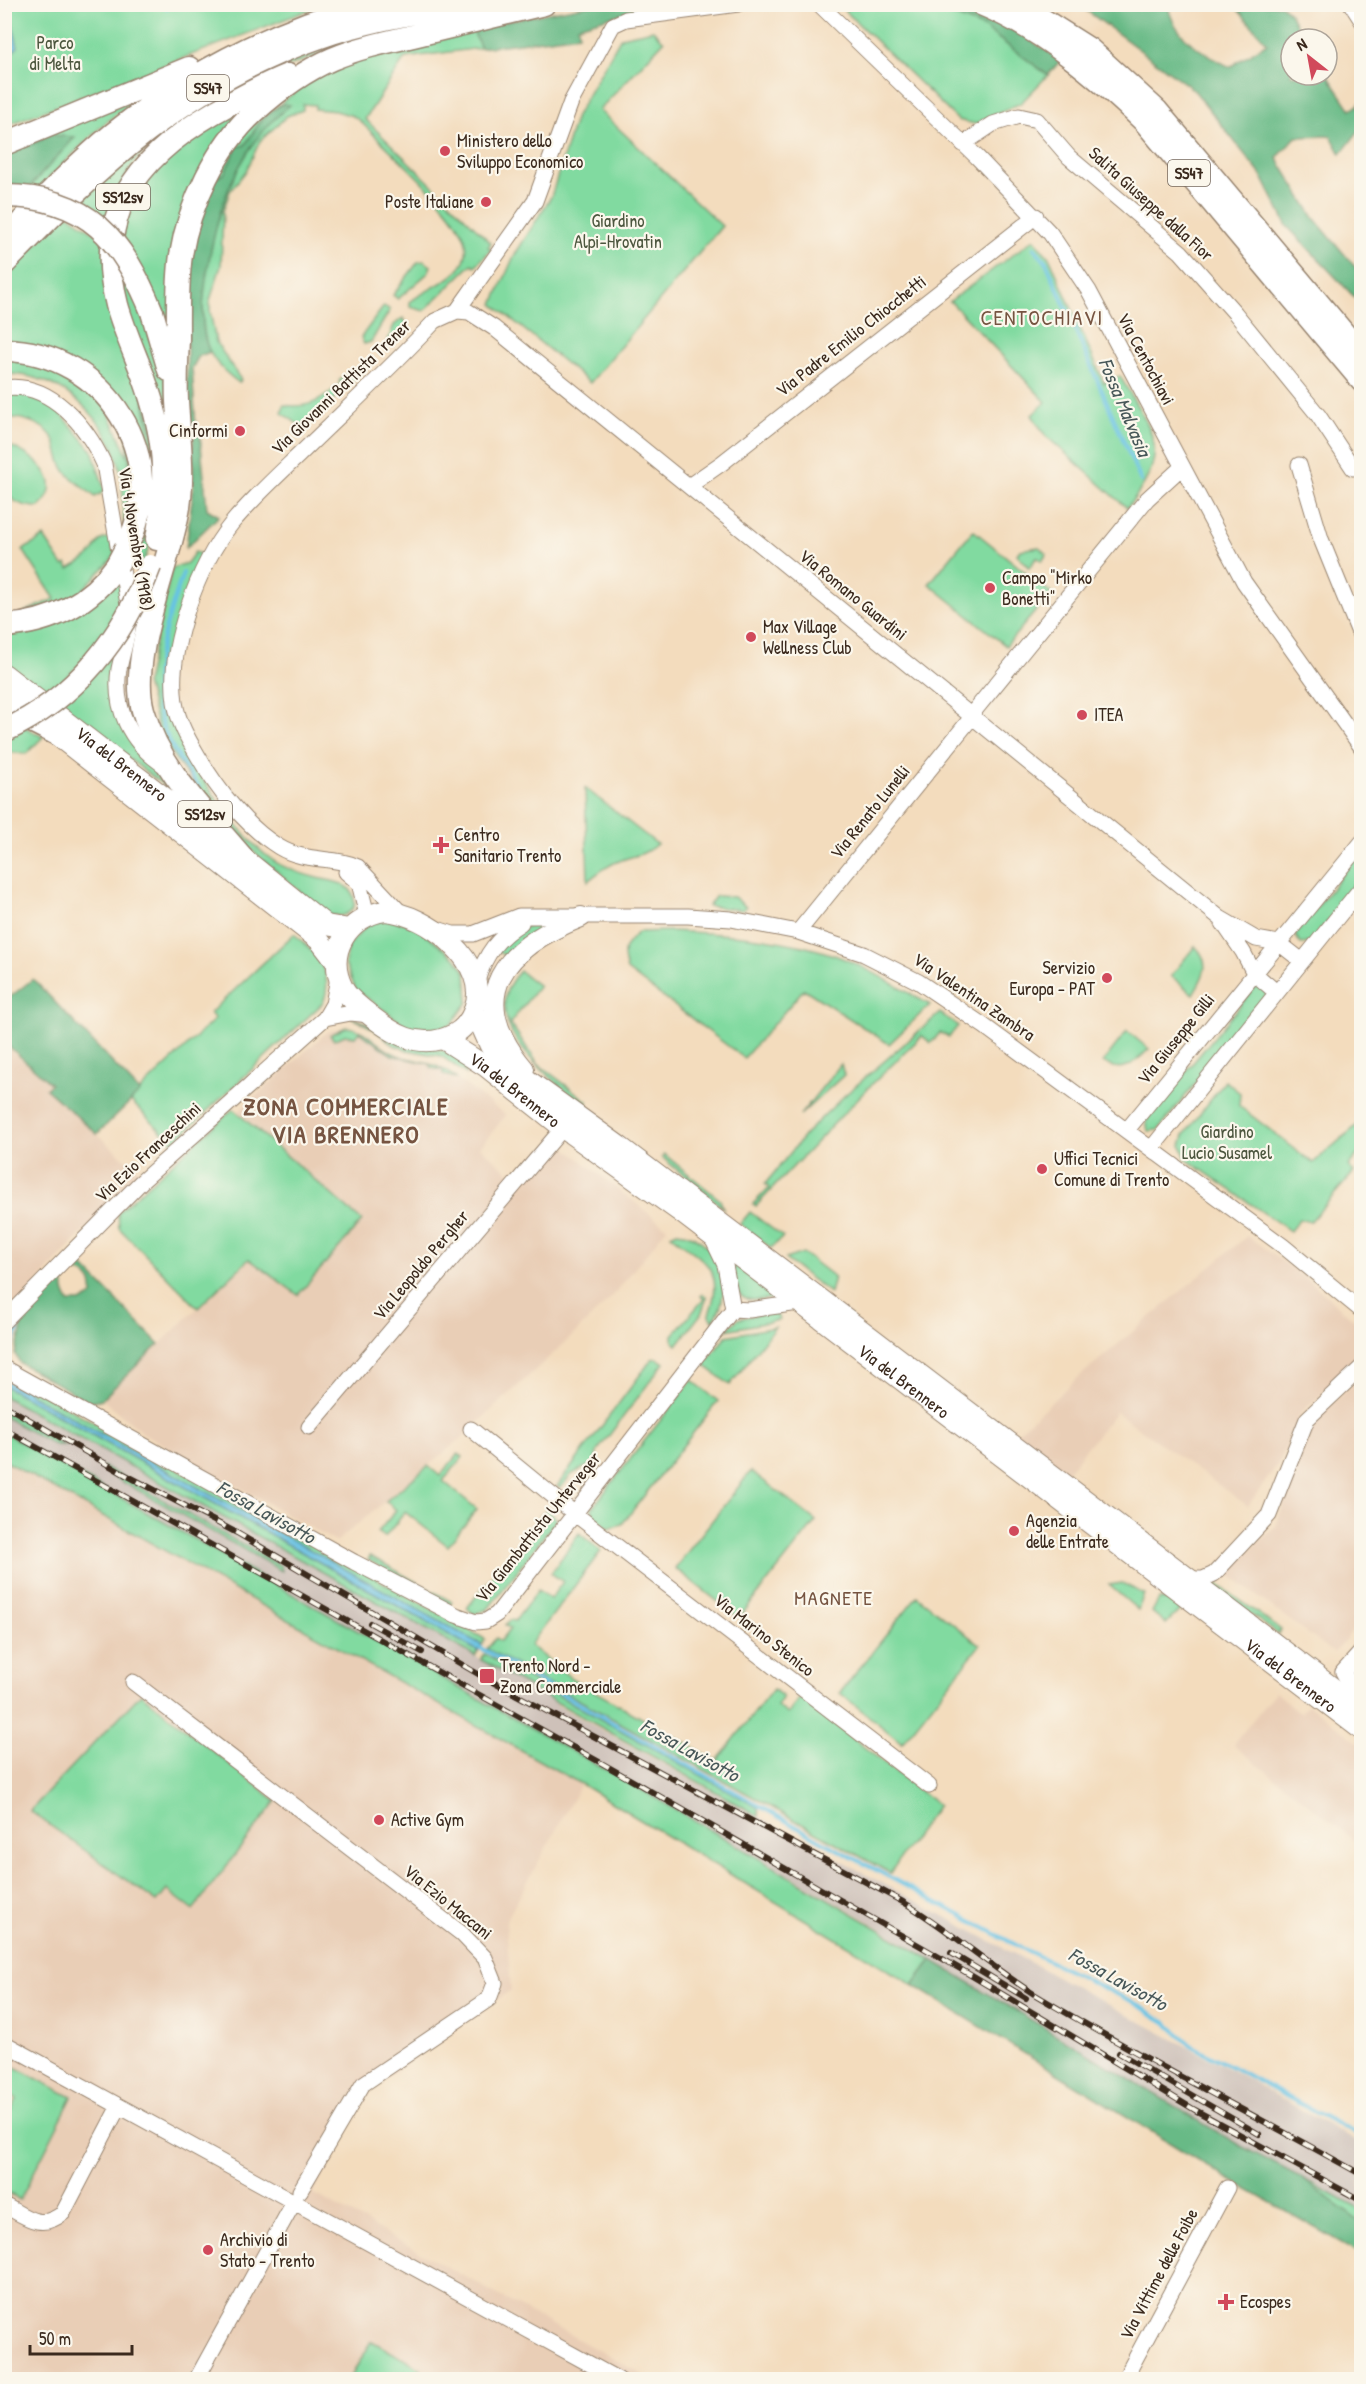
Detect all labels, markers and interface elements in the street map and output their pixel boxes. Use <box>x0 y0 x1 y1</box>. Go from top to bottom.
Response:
north arrow <box>1279 27 1339 87</box>
park label: Parco di Melta <box>29 30 81 76</box>
text: N <box>1292 32 1311 56</box>
road number: SS47 <box>187 75 229 101</box>
place label: Ministero dello Sviluppo Economico <box>457 128 583 174</box>
street label: Salita Giuseppe dalla Fior <box>1083 141 1219 267</box>
marker: Ministero dello Sviluppo Economico <box>438 144 452 158</box>
road number: SS47 <box>1168 160 1210 186</box>
road number: SS12sv <box>96 184 150 210</box>
place label: Poste Italiane <box>385 189 474 214</box>
marker: Poste Italiane <box>479 195 493 209</box>
park label: Giardino Alpi-Hrovatin <box>574 208 662 254</box>
street label: Via Padre Emilio Chiocchetti <box>770 269 931 402</box>
district label: CENTOCHIAVI <box>980 303 1104 332</box>
street label: Via Centochiavi <box>1112 308 1181 409</box>
street label: Via Giovanni Battista Trener <box>265 313 416 460</box>
water label: Fossa Malvasia <box>1093 354 1159 462</box>
place label: Cinformi <box>169 418 228 443</box>
marker: Cinformi <box>233 424 247 438</box>
street label: Via 4 Novembre (1918) <box>113 465 160 613</box>
street label: Via Romano Guardini <box>794 543 913 646</box>
place label: Campo "Mirko Bonetti" <box>1002 565 1092 611</box>
marker: Campo "Mirko Bonetti" <box>983 581 997 595</box>
place label: Max Village Wellness Club <box>763 614 852 660</box>
marker: Max Village Wellness Club <box>744 630 758 644</box>
place label: ITEA <box>1094 702 1124 727</box>
marker: ITEA <box>1075 708 1089 722</box>
street label: Via del Brennero <box>71 721 173 807</box>
street label: Via Renato Lunelli <box>824 759 915 864</box>
road number: SS12sv <box>178 801 232 827</box>
place label: Centro Sanitario Trento <box>454 822 561 868</box>
marker: Centro Sanitario Trento <box>432 836 450 854</box>
street label: Via Valentina Zambra <box>908 947 1040 1047</box>
place label: Servizio Europa - PAT <box>1009 955 1096 1001</box>
marker: Servizio Europa - PAT <box>1100 971 1114 985</box>
street label: Via Giuseppe Gilli <box>1131 988 1220 1089</box>
street label: Via del Brennero <box>465 1046 566 1133</box>
district label: ZONA COMMERCIALE VIA BRENNERO <box>243 1090 449 1150</box>
street label: Via Ezio Franceschini <box>89 1096 206 1208</box>
park label: Giardino Lucio Susamel <box>1182 1119 1272 1165</box>
place label: Uffici Tecnici Comune di Trento <box>1054 1146 1169 1192</box>
marker: Uffici Tecnici Comune di Trento <box>1035 1162 1049 1176</box>
street label: Via Leopoldo Pergher <box>367 1204 474 1325</box>
street label: Via del Brennero <box>853 1338 955 1424</box>
street label: Via Giambattista Unterveger <box>469 1446 606 1607</box>
water label: Fossa Lavisotto <box>212 1473 322 1551</box>
place label: Agenzia delle Entrate <box>1026 1508 1109 1554</box>
marker: Agenzia delle Entrate <box>1007 1524 1021 1538</box>
district label: MAGNETE <box>794 1584 874 1611</box>
street label: Via Marino Stenico <box>709 1587 820 1682</box>
street label: Via del Brennero <box>1240 1632 1342 1718</box>
place label: Trento Nord - Zona Commerciale <box>500 1653 621 1699</box>
marker: Trento Nord - Zona Commerciale <box>478 1667 496 1685</box>
water label: Fossa Lavisotto <box>636 1711 746 1789</box>
place label: Active Gym <box>391 1807 464 1832</box>
marker: Active Gym <box>372 1813 386 1827</box>
street label: Via Ezio Maccani <box>399 1858 498 1945</box>
water label: Fossa Lavisotto <box>1064 1940 1174 2018</box>
street label: Via Vittime delle Foibe <box>1113 2204 1204 2344</box>
place label: Archivio di Stato - Trento <box>220 2227 315 2273</box>
marker: Archivio di Stato - Trento <box>201 2243 215 2257</box>
place label: Ecospes <box>1240 2289 1291 2314</box>
marker: Ecospes <box>1217 2293 1235 2311</box>
scale bar <box>30 2318 132 2356</box>
text: 50 m <box>39 2326 71 2351</box>

